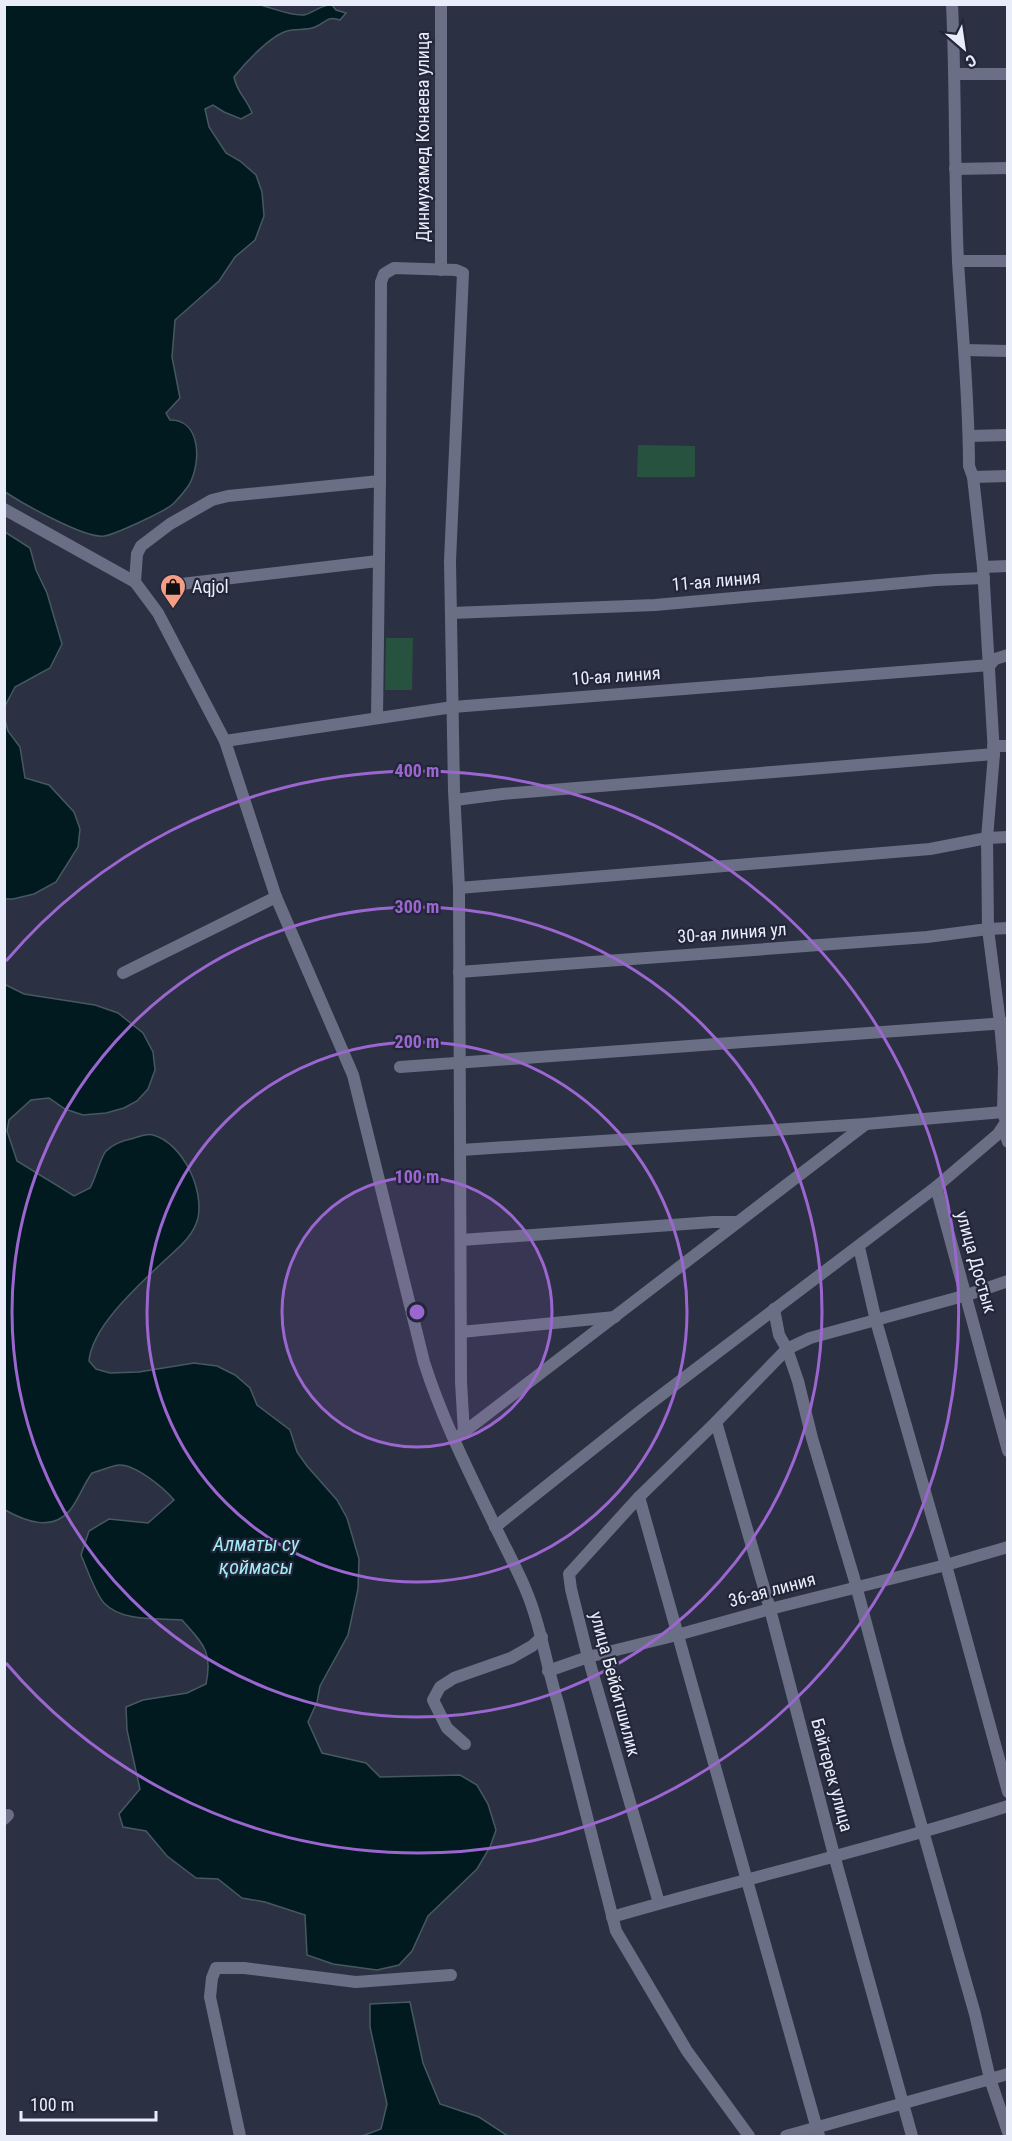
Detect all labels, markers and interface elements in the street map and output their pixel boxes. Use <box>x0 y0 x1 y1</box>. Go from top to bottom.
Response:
north arrow <box>934 18 994 78</box>
street label: Динмухамед Конаева улица <box>412 32 433 242</box>
text: С <box>962 50 980 71</box>
street label: 11-ая линия <box>671 566 761 595</box>
shop icon: Aqjol <box>158 572 188 610</box>
place label: Aqjol <box>192 576 229 597</box>
street label: 10-ая линия <box>571 662 661 689</box>
text: 400 m <box>395 760 439 781</box>
text: 300 m <box>395 896 439 917</box>
street label: 30-ая линия ул <box>677 918 787 947</box>
text: 200 m <box>395 1031 439 1052</box>
text: 100 m <box>395 1166 439 1187</box>
street label: улица Достык <box>952 1208 1001 1316</box>
centre of rings <box>407 1302 427 1322</box>
water label: Алматы су қоймасы <box>212 1532 300 1579</box>
street label: 36-ая линия <box>726 1568 818 1611</box>
street label: улица Бейбитшилик <box>586 1609 645 1759</box>
street label: Байтерек улица <box>807 1716 858 1834</box>
scale bar <box>21 2084 156 2122</box>
text: 100 m <box>30 2094 74 2115</box>

